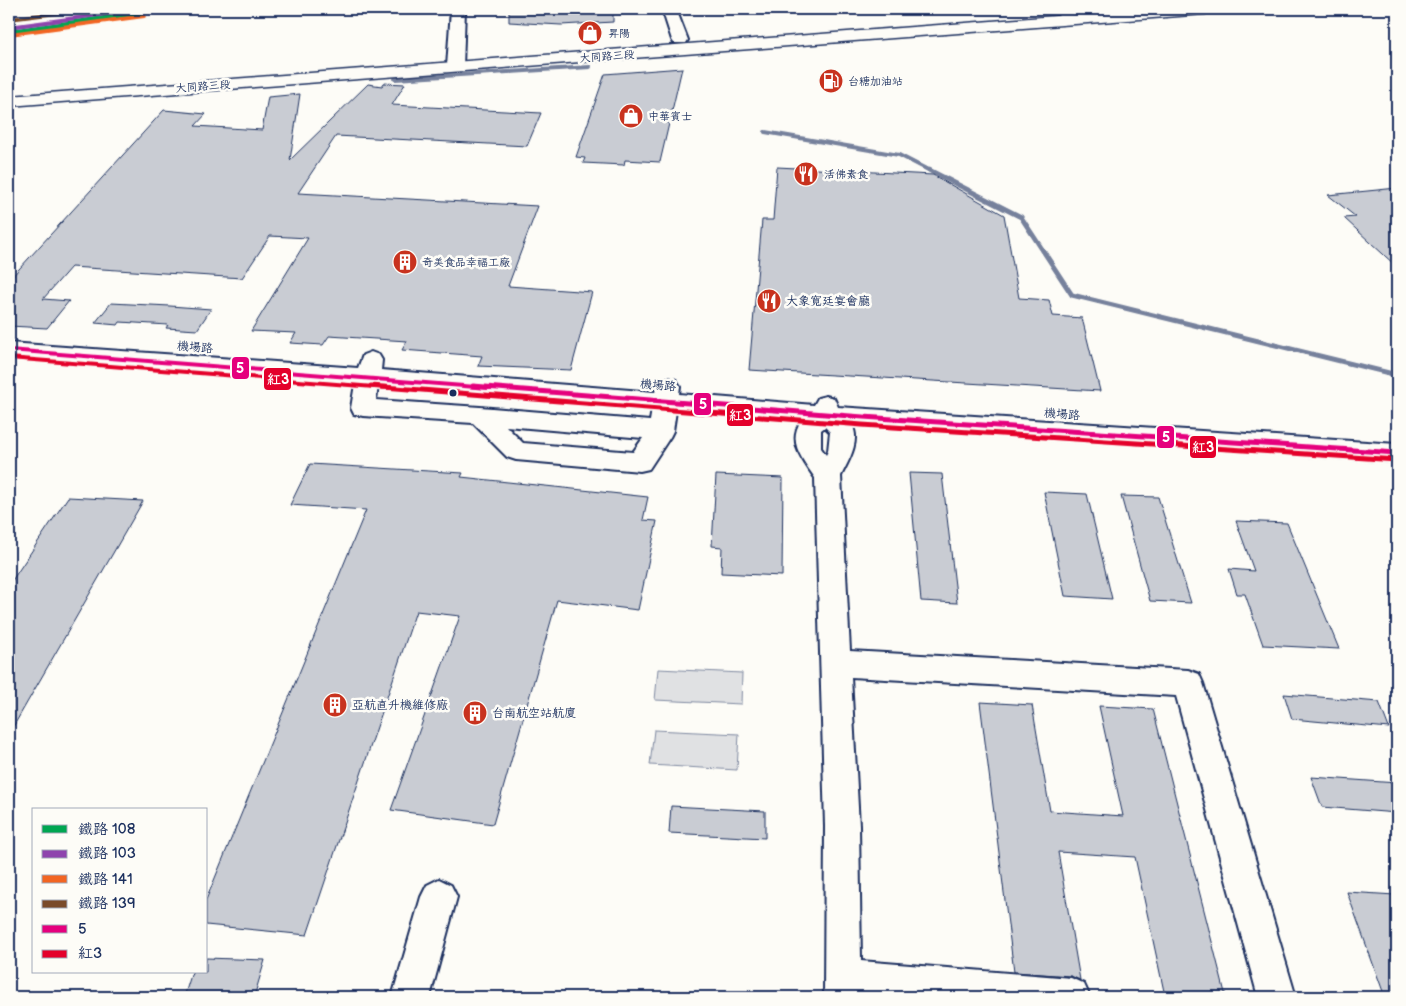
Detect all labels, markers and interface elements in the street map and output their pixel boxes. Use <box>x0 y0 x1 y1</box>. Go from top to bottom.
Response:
shop icon: 昇陽 <box>577 20 603 46</box>
place label: 昇陽 <box>608 27 630 40</box>
street label: 大同路三段 <box>579 48 635 65</box>
fuel station icon: 台糖加油站 <box>818 68 844 94</box>
place label: 台糖加油站 <box>848 75 903 88</box>
street label: 大同路三段 <box>175 78 231 95</box>
shop icon: 中華賓士 <box>618 103 644 129</box>
place label: 中華賓士 <box>648 110 692 123</box>
restaurant icon: 活佛素食 <box>793 161 819 187</box>
place label: 活佛素食 <box>824 168 868 181</box>
building icon: 奇美食品幸福工廠 <box>392 249 418 275</box>
place label: 奇美食品幸福工廠 <box>422 256 510 269</box>
restaurant icon: 大象寬廷宴會廳 <box>756 288 782 314</box>
place label: 大象寬廷宴會廳 <box>786 294 870 309</box>
street label: 機場路 <box>176 339 213 356</box>
line badge: 5 <box>231 356 250 380</box>
text: 5 <box>236 360 244 377</box>
line badge: 紅3 <box>263 367 292 391</box>
text: 紅3 <box>267 371 289 388</box>
street label: 機場路 <box>639 376 677 395</box>
unlabelled marker <box>448 388 458 398</box>
line badge: 5 <box>693 392 712 416</box>
text: 5 <box>699 396 707 413</box>
line badge: 紅3 <box>726 403 754 427</box>
street label: 機場路 <box>1043 406 1080 423</box>
text: 紅3 <box>729 407 751 424</box>
line badge: 5 <box>1156 425 1175 449</box>
text: 5 <box>1162 429 1170 446</box>
line badge: 紅3 <box>1189 435 1217 459</box>
text: 紅3 <box>1192 439 1214 456</box>
building icon: 亞航直升機維修廠 <box>322 692 348 718</box>
place label: 亞航直升機維修廠 <box>352 698 448 713</box>
building icon: 台南航空站航廈 <box>462 700 488 726</box>
place label: 台南航空站航廈 <box>492 706 576 721</box>
legend <box>32 808 208 974</box>
text: 鐵路 108 <box>78 820 136 839</box>
text: 鐵路 103 <box>78 844 136 863</box>
text: 鐵路 141 <box>78 870 133 889</box>
text: 鐵路 139 <box>78 894 136 913</box>
text: 5 <box>78 920 87 939</box>
text: 紅3 <box>78 944 102 963</box>

